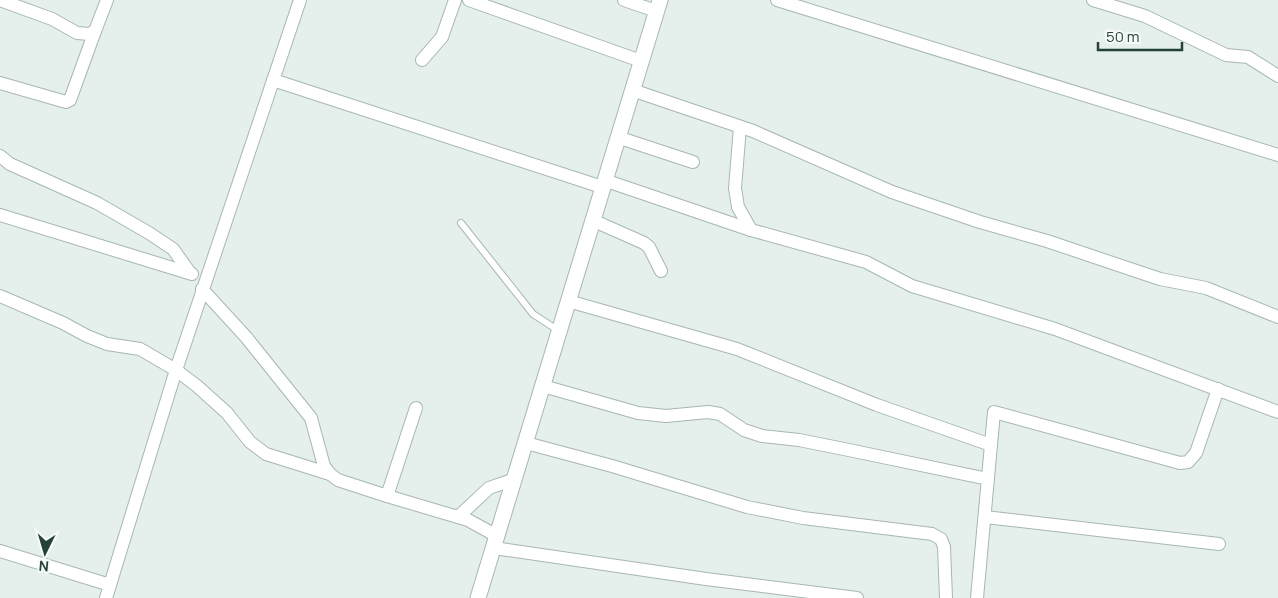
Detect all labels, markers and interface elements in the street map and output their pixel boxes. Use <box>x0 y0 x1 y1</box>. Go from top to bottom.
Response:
scale bar <box>1098 20 1182 52</box>
text: 50 m <box>1106 26 1140 47</box>
north arrow <box>20 528 70 578</box>
text: N <box>38 557 50 576</box>

